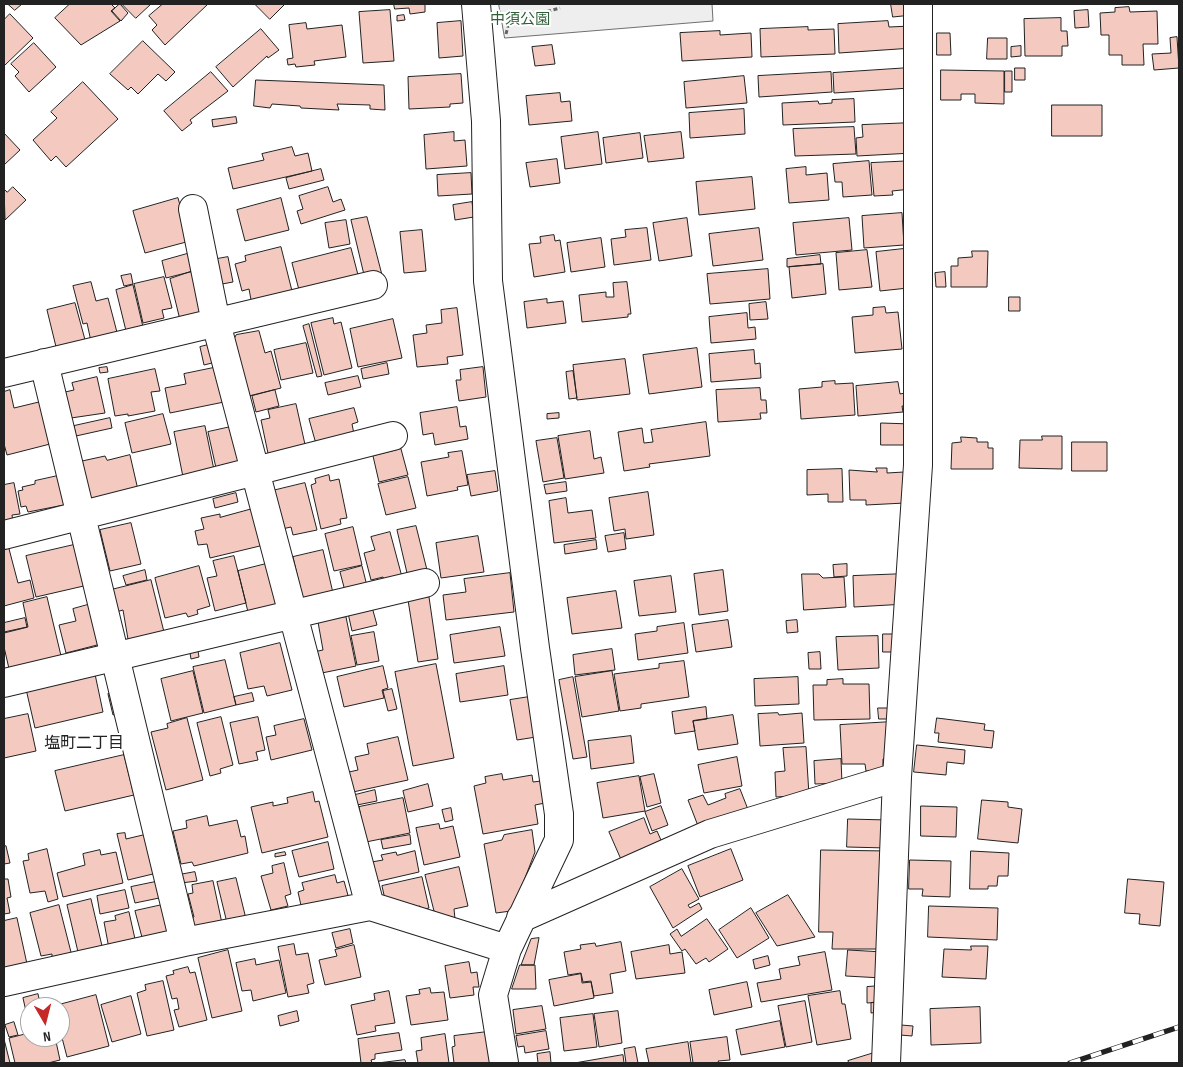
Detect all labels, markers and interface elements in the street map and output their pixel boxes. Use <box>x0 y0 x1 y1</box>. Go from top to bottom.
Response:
park label: 中須公園 <box>490 11 550 29</box>
district label: 塩町二丁目 <box>44 734 124 754</box>
north arrow <box>20 997 70 1047</box>
text: N <box>42 1027 52 1045</box>

